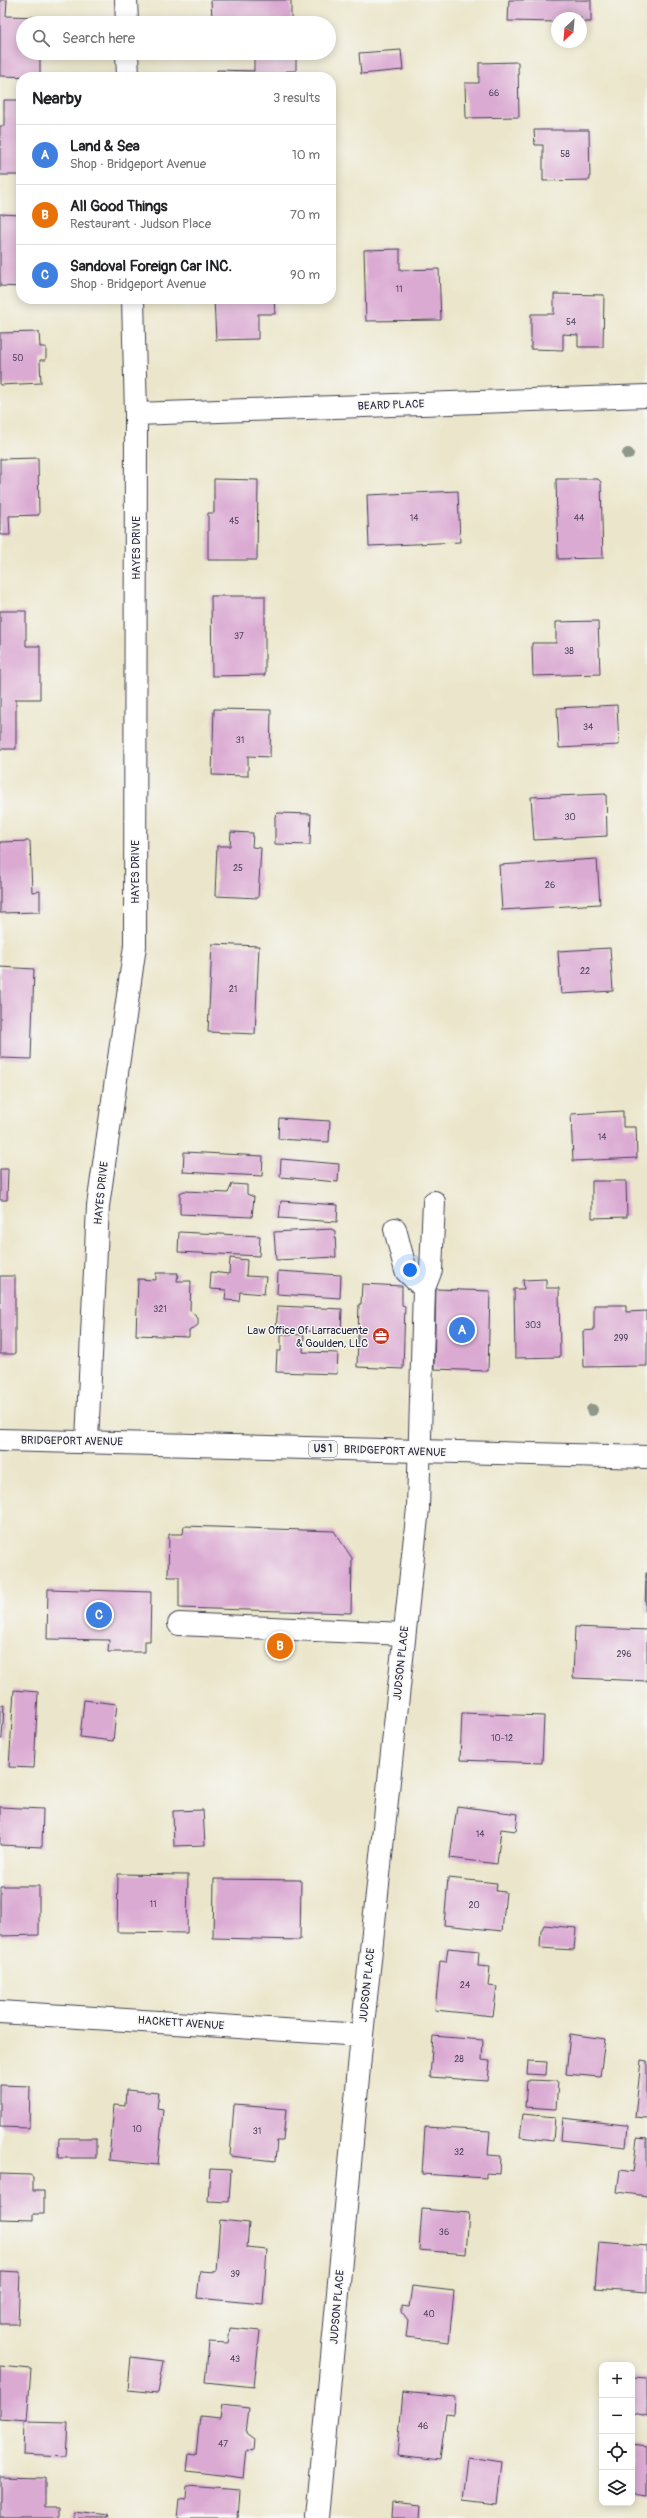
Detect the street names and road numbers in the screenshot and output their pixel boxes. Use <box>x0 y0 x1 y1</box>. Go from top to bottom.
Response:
street label: BEARD PLACE <box>357 397 425 413</box>
street label: HAYES DRIVE <box>130 516 143 580</box>
street label: HAYES DRIVE <box>129 840 142 904</box>
street label: HAYES DRIVE <box>91 1160 111 1225</box>
street label: BRIDGEPORT AVENUE <box>21 1434 123 1448</box>
road number: US 1 <box>309 1441 337 1457</box>
street label: BRIDGEPORT AVENUE <box>344 1443 447 1459</box>
street label: JUDSON PLACE <box>391 1625 411 1701</box>
street label: JUDSON PLACE <box>357 1947 377 2023</box>
street label: HACKETT AVENUE <box>137 2013 225 2033</box>
street label: JUDSON PLACE <box>327 2269 347 2345</box>

